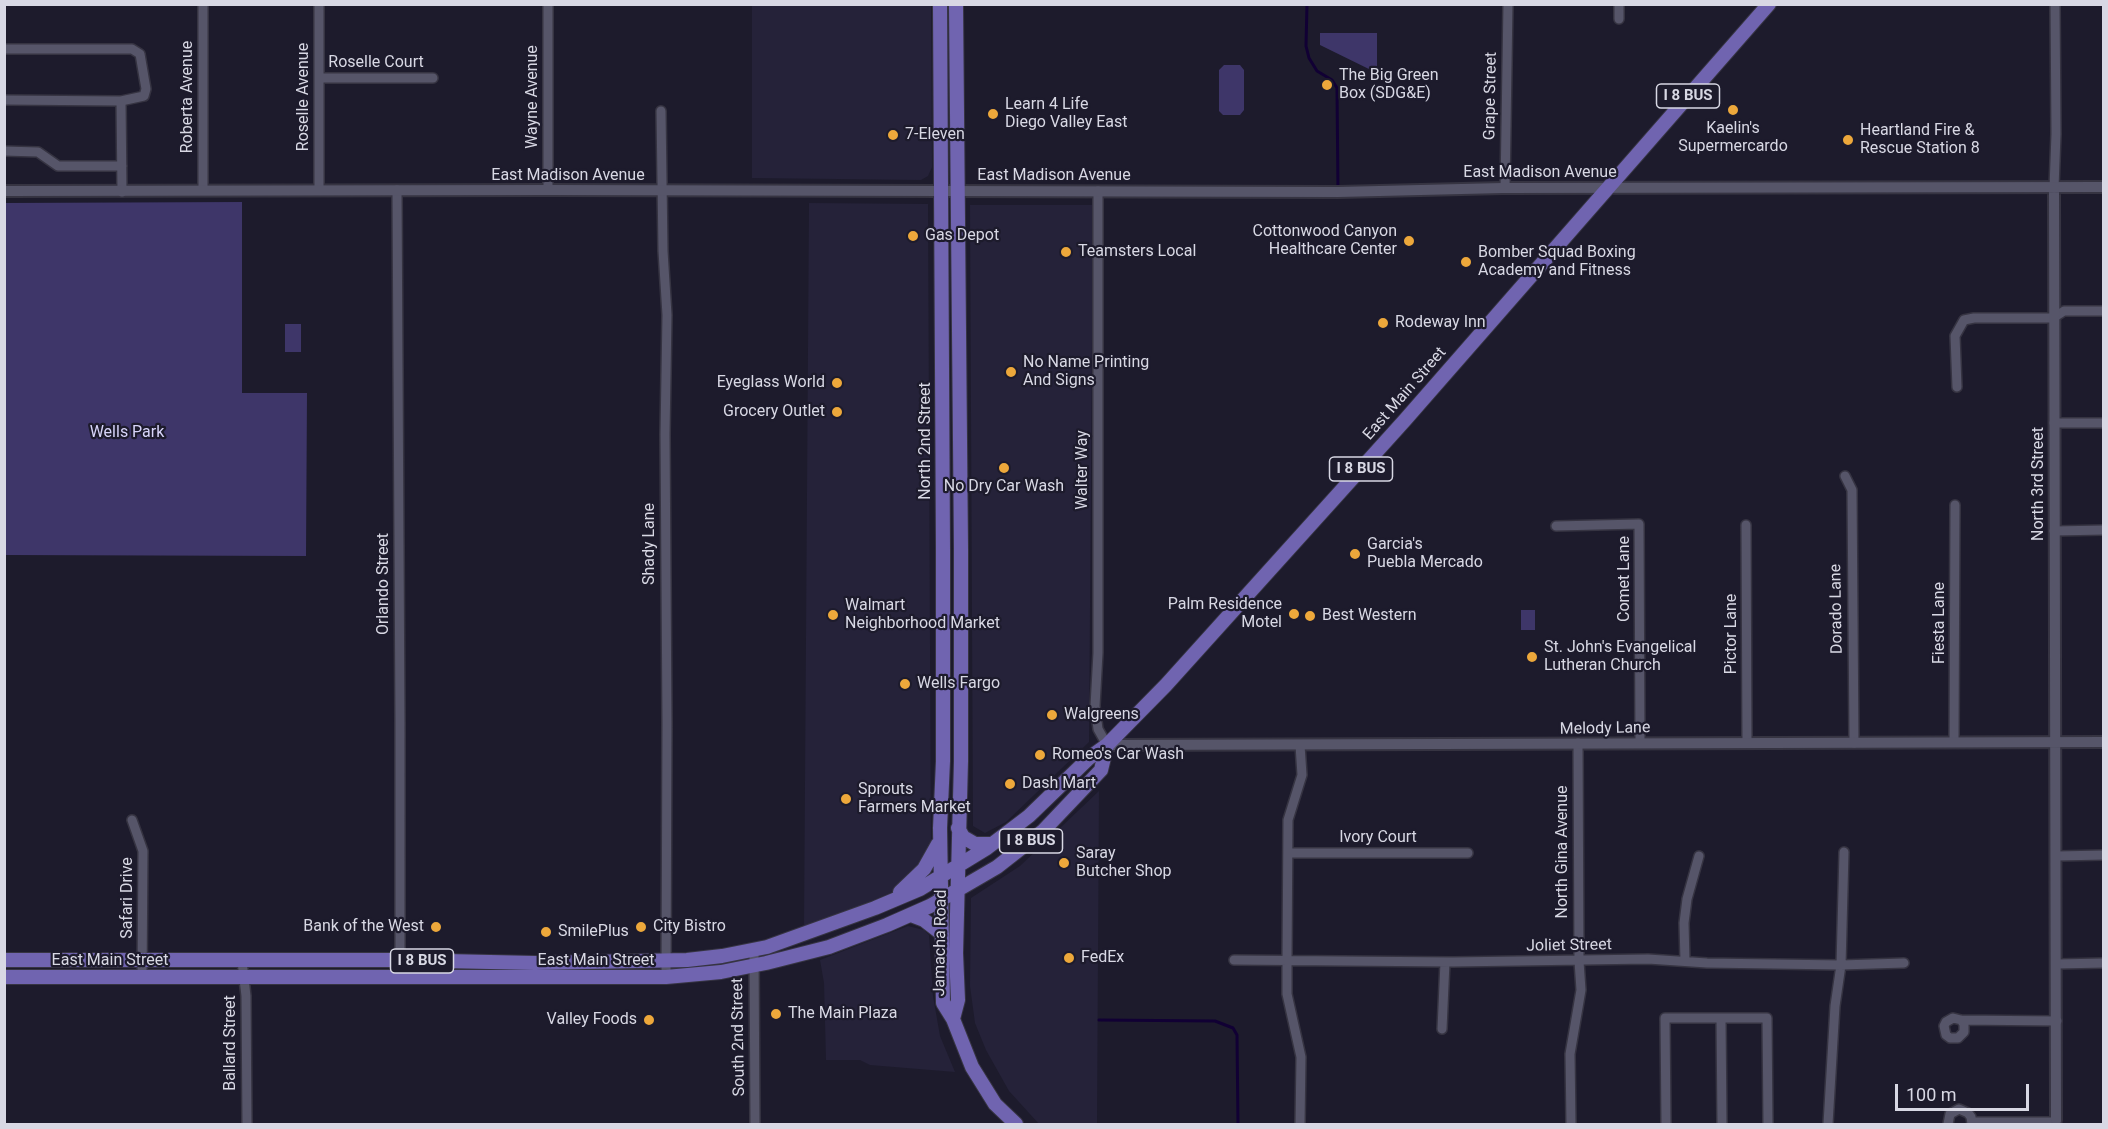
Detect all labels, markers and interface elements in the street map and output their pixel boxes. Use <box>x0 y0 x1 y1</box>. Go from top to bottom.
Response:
street label: Roberta Avenue <box>178 41 198 153</box>
street label: Roselle Avenue <box>294 43 314 151</box>
street label: Wayne Avenue <box>523 45 543 149</box>
street label: Grape Street <box>1481 52 1501 140</box>
street label: Roselle Court <box>328 53 424 73</box>
place label: The Big Green Box (SDG&E) <box>1339 66 1439 104</box>
marker: The Big Green Box (SDG&E) <box>1320 78 1334 92</box>
road number: I 8 BUS <box>1656 84 1720 108</box>
place label: Learn 4 Life Diego Valley East <box>1005 95 1127 133</box>
marker: Kaelin's Supermercardo <box>1726 103 1740 117</box>
marker: Learn 4 Life Diego Valley East <box>986 107 1000 121</box>
place label: Kaelin's Supermercardo <box>1678 119 1788 157</box>
place label: Heartland Fire & Rescue Station 8 <box>1860 121 1980 159</box>
place label: 7-Eleven <box>905 125 965 145</box>
marker: 7-Eleven <box>886 128 900 142</box>
marker: Heartland Fire & Rescue Station 8 <box>1841 133 1855 147</box>
street label: East Madison Avenue <box>1463 163 1617 183</box>
street label: East Madison Avenue <box>491 166 645 186</box>
street label: East Madison Avenue <box>977 166 1131 186</box>
place label: Cottonwood Canyon Healthcare Center <box>1253 222 1397 260</box>
place label: Gas Depot <box>925 226 999 246</box>
marker: Gas Depot <box>906 229 920 243</box>
marker: Cottonwood Canyon Healthcare Center <box>1402 234 1416 248</box>
place label: Teamsters Local <box>1078 242 1196 262</box>
place label: Bomber Squad Boxing Academy and Fitness <box>1478 243 1636 281</box>
marker: Teamsters Local <box>1059 245 1073 259</box>
marker: Bomber Squad Boxing Academy and Fitness <box>1459 255 1473 269</box>
place label: Rodeway Inn <box>1395 313 1486 333</box>
marker: Rodeway Inn <box>1376 316 1390 330</box>
street label: East Main Street <box>1359 344 1451 444</box>
place label: No Name Printing And Signs <box>1023 353 1149 391</box>
marker: No Name Printing And Signs <box>1004 365 1018 379</box>
place label: Eyeglass World <box>717 373 825 393</box>
marker: Eyeglass World <box>830 376 844 390</box>
street label: North 2nd Street <box>916 382 936 500</box>
place label: Grocery Outlet <box>723 402 825 422</box>
marker: Grocery Outlet <box>830 405 844 419</box>
park label: Wells Park <box>90 423 164 443</box>
street label: North 3rd Street <box>2029 427 2049 541</box>
street label: Walter Way <box>1073 430 1093 510</box>
road number: I 8 BUS <box>1330 457 1392 481</box>
marker: No Dry Car Wash <box>997 461 1011 475</box>
place label: No Dry Car Wash <box>944 477 1064 497</box>
street label: Shady Lane <box>640 503 660 585</box>
street label: Orlando Street <box>374 533 394 635</box>
place label: Garcia's Puebla Mercado <box>1367 535 1483 573</box>
street label: Comet Lane <box>1615 536 1635 622</box>
marker: Garcia's Puebla Mercado <box>1348 547 1362 561</box>
street label: Dorado Lane <box>1827 564 1847 654</box>
street label: Fiesta Lane <box>1930 582 1950 664</box>
street label: Pictor Lane <box>1722 594 1742 674</box>
place label: Palm Residence Motel <box>1168 595 1282 633</box>
place label: Walmart Neighborhood Market <box>845 596 1000 634</box>
place label: Best Western <box>1322 606 1417 626</box>
marker: Palm Residence Motel <box>1287 607 1301 621</box>
marker: Walmart Neighborhood Market <box>826 608 840 622</box>
marker: Best Western <box>1303 609 1317 623</box>
place label: St. John's Evangelical Lutheran Church <box>1544 638 1696 676</box>
marker: St. John's Evangelical Lutheran Church <box>1525 650 1539 664</box>
place label: Wells Fargo <box>917 674 1000 694</box>
marker: Wells Fargo <box>898 677 912 691</box>
place label: Walgreens <box>1064 705 1139 725</box>
marker: Walgreens <box>1045 708 1059 722</box>
street label: Melody Lane <box>1560 719 1650 739</box>
place label: Romeo's Car Wash <box>1052 745 1184 765</box>
marker: Romeo's Car Wash <box>1033 748 1047 762</box>
place label: Dash Mart <box>1022 774 1096 794</box>
marker: Dash Mart <box>1003 777 1017 791</box>
place label: Sprouts Farmers Market <box>858 780 971 818</box>
street label: North Gina Avenue <box>1553 786 1573 918</box>
marker: Sprouts Farmers Market <box>839 792 853 806</box>
street label: Ivory Court <box>1339 828 1417 848</box>
road number: I 8 BUS <box>1000 829 1062 853</box>
place label: Saray Butcher Shop <box>1076 844 1172 882</box>
marker: Saray Butcher Shop <box>1057 856 1071 870</box>
street label: Safari Drive <box>118 857 138 939</box>
street label: Jamacha Road <box>930 889 952 997</box>
place label: Bank of the West <box>303 917 424 937</box>
place label: City Bistro <box>653 917 726 937</box>
marker: Bank of the West <box>429 920 443 934</box>
marker: City Bistro <box>634 920 648 934</box>
place label: SmilePlus <box>558 922 629 942</box>
marker: SmilePlus <box>539 925 553 939</box>
street label: Joliet Street <box>1526 936 1612 956</box>
place label: FedEx <box>1081 948 1124 968</box>
road number: I 8 BUS <box>390 949 454 973</box>
street label: East Main Street <box>52 951 168 971</box>
street label: East Main Street <box>538 951 654 971</box>
marker: FedEx <box>1062 951 1076 965</box>
street label: South 2nd Street <box>728 978 750 1096</box>
street label: Ballard Street <box>221 995 241 1091</box>
place label: The Main Plaza <box>788 1004 898 1024</box>
marker: The Main Plaza <box>769 1007 783 1021</box>
place label: Valley Foods <box>547 1010 637 1030</box>
marker: Valley Foods <box>642 1013 656 1027</box>
scale bar <box>1898 1072 2032 1110</box>
text: 100 m <box>1906 1084 1957 1105</box>

